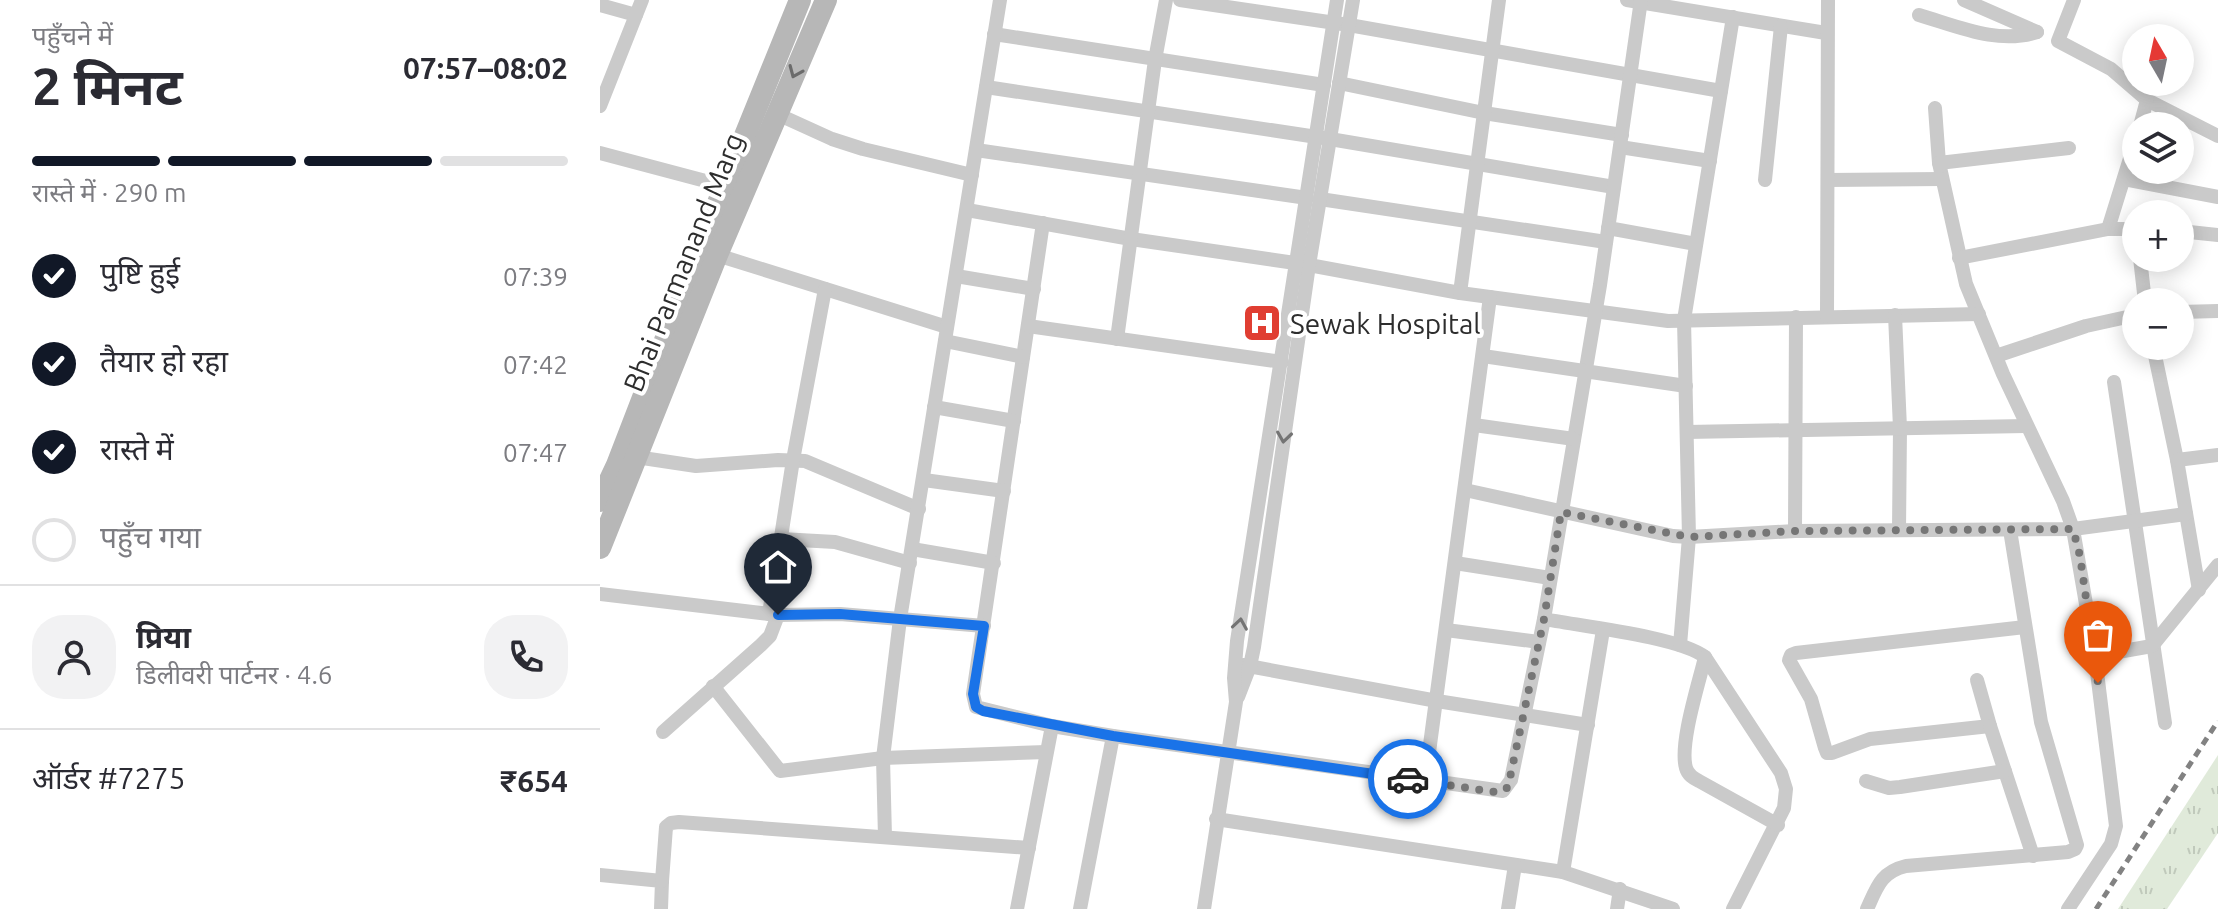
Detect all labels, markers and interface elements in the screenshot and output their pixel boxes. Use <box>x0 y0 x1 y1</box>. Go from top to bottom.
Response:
text: पहुँचने में <box>32 21 113 50</box>
north arrow <box>2122 24 2194 96</box>
map controls <box>2122 24 2194 360</box>
text: 07:57–08:02 <box>403 51 568 85</box>
text: 2 मिनट <box>32 57 183 115</box>
one-way arrow <box>788 64 805 78</box>
button: layers <box>2122 112 2194 184</box>
street label: Bhai Parmanand Marg <box>617 128 749 396</box>
text: रास्ते में · 290 m <box>32 178 187 207</box>
button: + <box>2122 200 2194 272</box>
icon: check <box>32 254 76 298</box>
text: पुष्टि हुई <box>100 256 180 290</box>
text: 07:39 <box>503 262 568 291</box>
button: − <box>2122 288 2194 360</box>
hospital icon: Sewak Hospital <box>1241 302 1283 344</box>
place label: Sewak Hospital <box>1290 308 1481 339</box>
icon: check <box>32 342 76 386</box>
text: तैयार हो रहा <box>100 344 228 378</box>
text: 07:42 <box>503 350 568 379</box>
icon: check <box>32 430 76 474</box>
one-way arrow <box>1276 430 1293 443</box>
text: रास्ते में <box>100 432 174 466</box>
text: 07:47 <box>503 438 568 467</box>
text: पहुँच गया <box>100 520 201 554</box>
pin <box>744 533 812 615</box>
icon: home <box>756 545 800 589</box>
pin <box>2064 601 2132 683</box>
icon: bag <box>2076 613 2120 657</box>
button: person <box>32 615 116 699</box>
button: phone <box>484 615 568 699</box>
one-way arrow <box>1231 617 1248 631</box>
text: प्रिया <box>136 620 191 654</box>
text: डिलीवरी पार्टनर · 4.6 <box>136 660 332 689</box>
courier <box>1368 739 1448 819</box>
icon: car <box>1386 757 1430 801</box>
text: ऑर्डर #7275 <box>32 761 185 795</box>
text: ₹654 <box>500 764 568 798</box>

